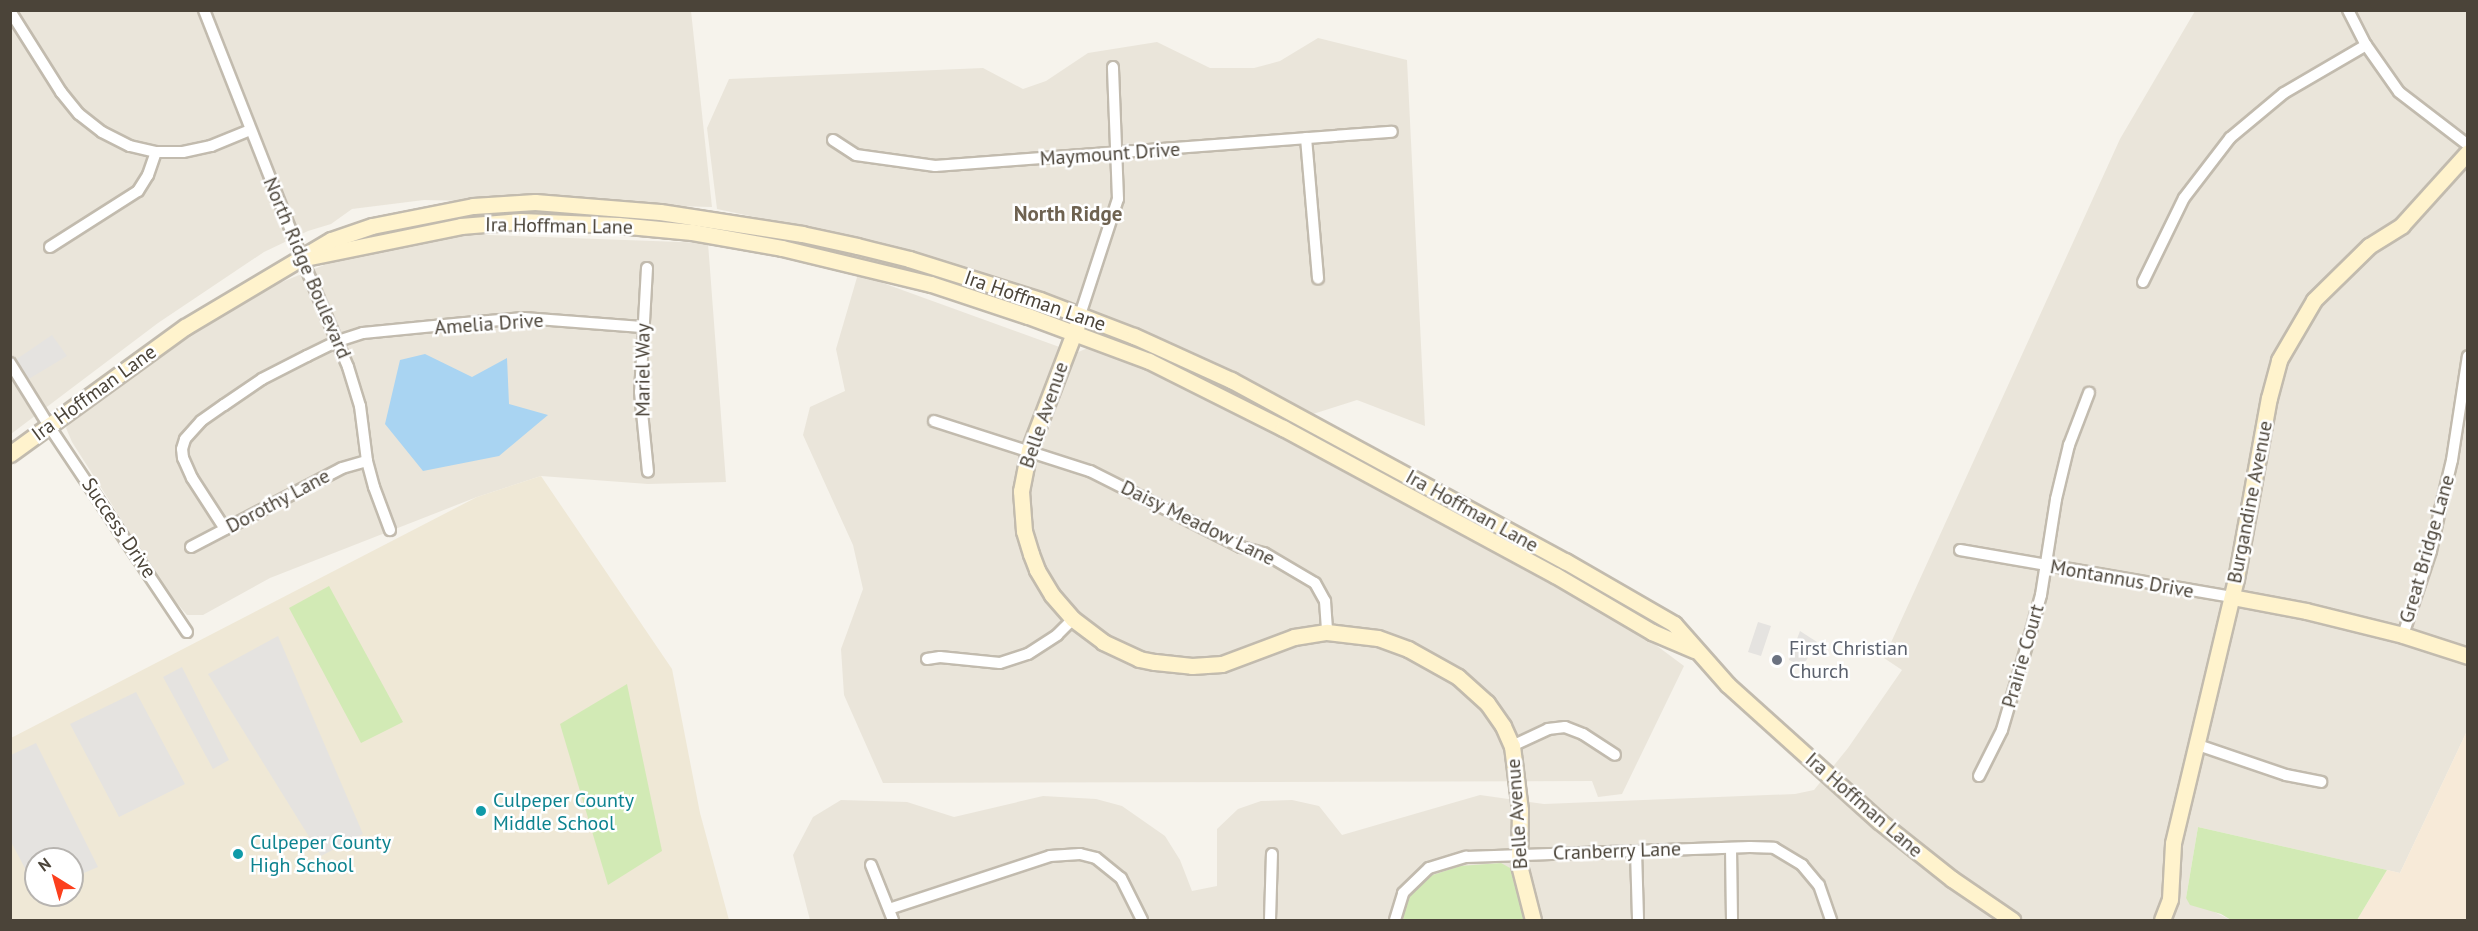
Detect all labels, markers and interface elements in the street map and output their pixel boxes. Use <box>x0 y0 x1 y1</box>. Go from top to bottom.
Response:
street label: Maymount Drive <box>1039 137 1181 171</box>
street label: North Ridge Boulevard <box>258 174 356 362</box>
district label: North Ridge <box>1014 201 1122 227</box>
street label: Ira Hoffman Lane <box>485 213 633 239</box>
street label: Ira Hoffman Lane <box>961 266 1109 336</box>
street label: Amelia Drive <box>434 308 544 340</box>
street label: Mariel Way <box>631 323 655 417</box>
street label: Ira Hoffman Lane <box>27 340 161 446</box>
street label: Belle Avenue <box>1015 358 1073 472</box>
street label: Burgandine Avenue <box>2222 418 2278 586</box>
street label: Dorothy Lane <box>222 463 334 539</box>
street label: Ira Hoffman Lane <box>1401 465 1543 557</box>
street label: Great Bridge Lane <box>2394 472 2460 626</box>
street label: Success Drive <box>77 473 161 583</box>
street label: Daisy Meadow Lane <box>1117 475 1279 571</box>
street label: Montannus Drive <box>2048 555 2196 603</box>
street label: Prairie Court <box>1997 601 2049 711</box>
place label: First Christian Church <box>1789 636 1908 683</box>
marker: First Christian Church <box>1770 653 1784 667</box>
street label: Ira Hoffman Lane <box>1800 747 1928 863</box>
street label: Belle Avenue <box>1501 758 1533 870</box>
place label: Culpeper County Middle School <box>493 788 634 835</box>
marker: Culpeper County Middle School <box>474 804 488 818</box>
place label: Culpeper County High School <box>250 831 391 878</box>
street label: Cranberry Lane <box>1552 837 1682 865</box>
north arrow <box>24 847 84 907</box>
marker: Culpeper County High School <box>231 847 245 861</box>
text: N <box>34 853 55 875</box>

